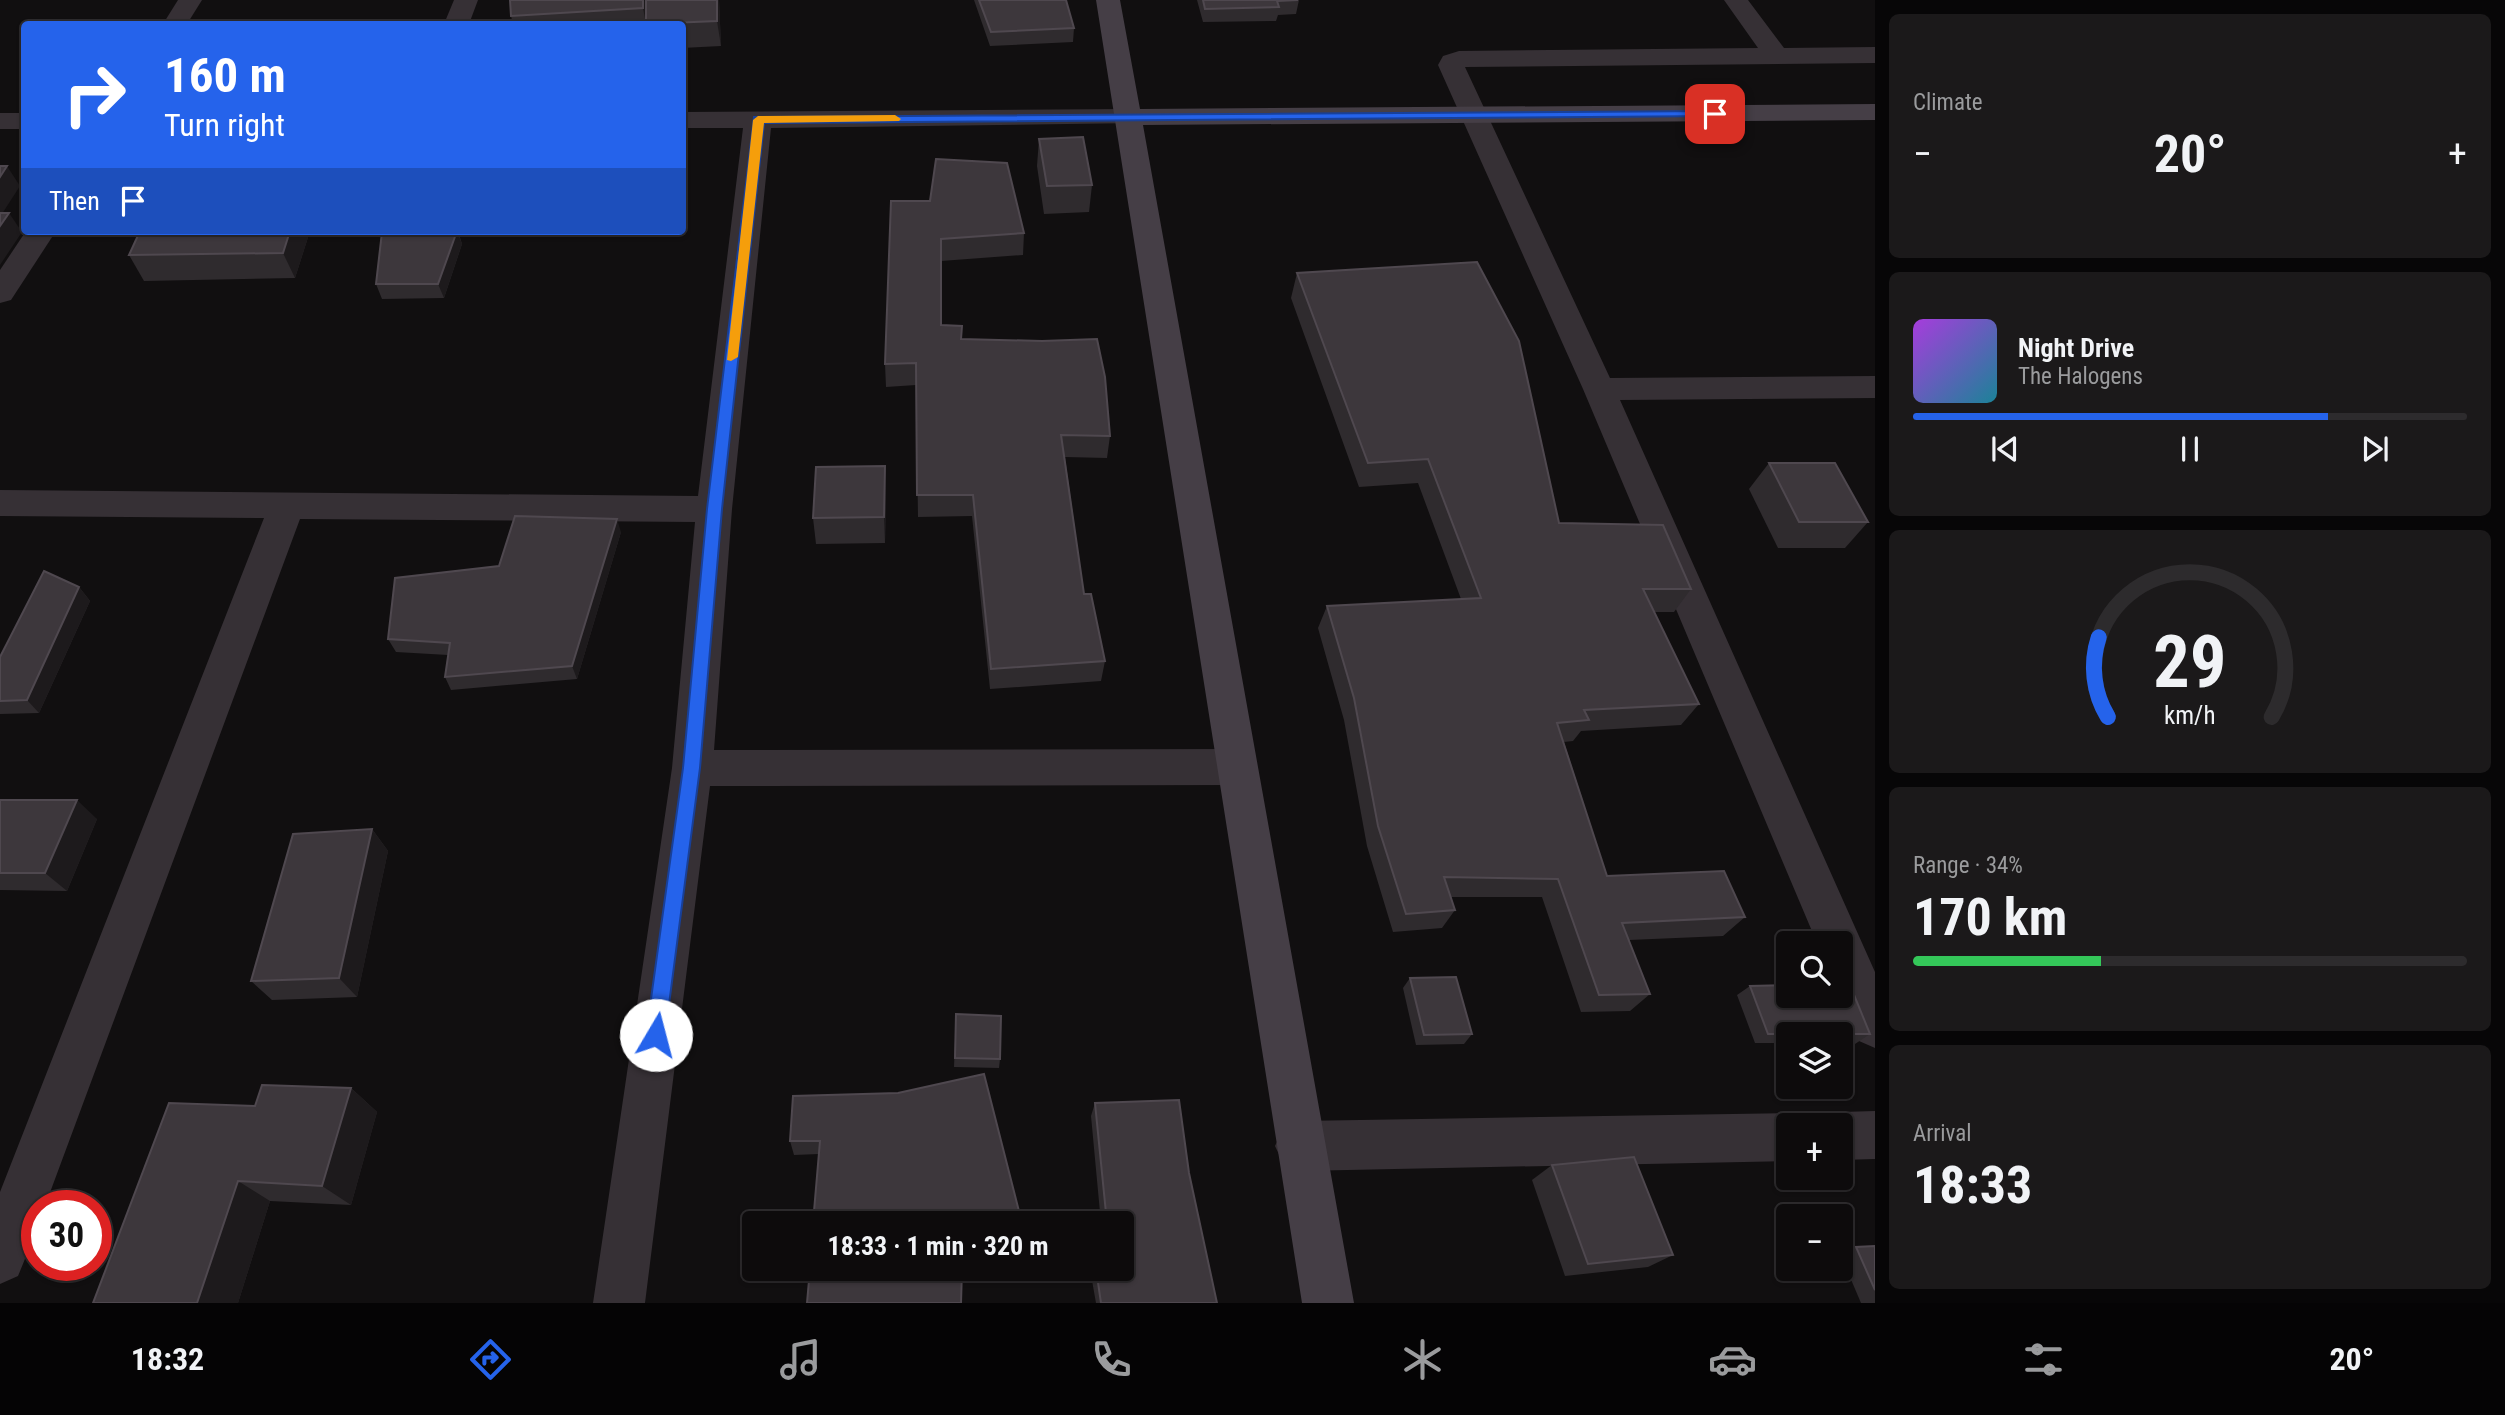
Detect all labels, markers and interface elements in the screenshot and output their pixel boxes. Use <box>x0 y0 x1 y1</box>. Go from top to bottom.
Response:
text: 160 m <box>164 47 286 104</box>
icon: right <box>49 49 140 140</box>
pin <box>1685 84 1745 144</box>
text: Climate <box>1913 89 1983 116</box>
icon: arrive <box>1696 95 1734 133</box>
text: Turn right <box>164 106 285 144</box>
text: 20° <box>2154 124 2226 185</box>
text: − <box>1913 132 1932 176</box>
text: + <box>2448 132 2467 176</box>
icon: arrive <box>114 182 152 220</box>
text: Then <box>49 186 100 216</box>
text: Night Drive <box>2018 333 2134 363</box>
text: The Halogens <box>2018 363 2143 390</box>
icon: previous <box>1986 430 2024 468</box>
icon: pause <box>2171 430 2209 468</box>
icon: next <box>2356 430 2394 468</box>
text: 29 <box>2153 620 2227 706</box>
text: km/h <box>2164 701 2216 730</box>
text: Range · 34% <box>1913 852 2023 879</box>
text: 170 km <box>1913 887 2067 948</box>
map controls <box>1776 931 1853 1281</box>
button: search <box>1776 931 1853 1008</box>
position arrow <box>619 998 693 1072</box>
button: layers <box>1776 1022 1853 1099</box>
button: + <box>1776 1113 1853 1190</box>
text: Arrival <box>1913 1120 1972 1147</box>
text: 18:33 <box>1913 1155 2032 1216</box>
speed limit sign: 30 <box>21 1190 112 1281</box>
button: − <box>1776 1204 1853 1281</box>
text: 18:33 · 1 min · 320 m <box>828 1231 1048 1261</box>
icon: directions <box>466 1335 515 1384</box>
icon: music <box>776 1335 825 1384</box>
icon: phone <box>1087 1335 1136 1384</box>
icon: climate <box>1398 1335 1447 1384</box>
icon: car <box>1708 1335 1757 1384</box>
icon: filters <box>2019 1335 2068 1384</box>
text: 18:32 <box>131 1340 204 1378</box>
text: 20° <box>2329 1340 2374 1378</box>

